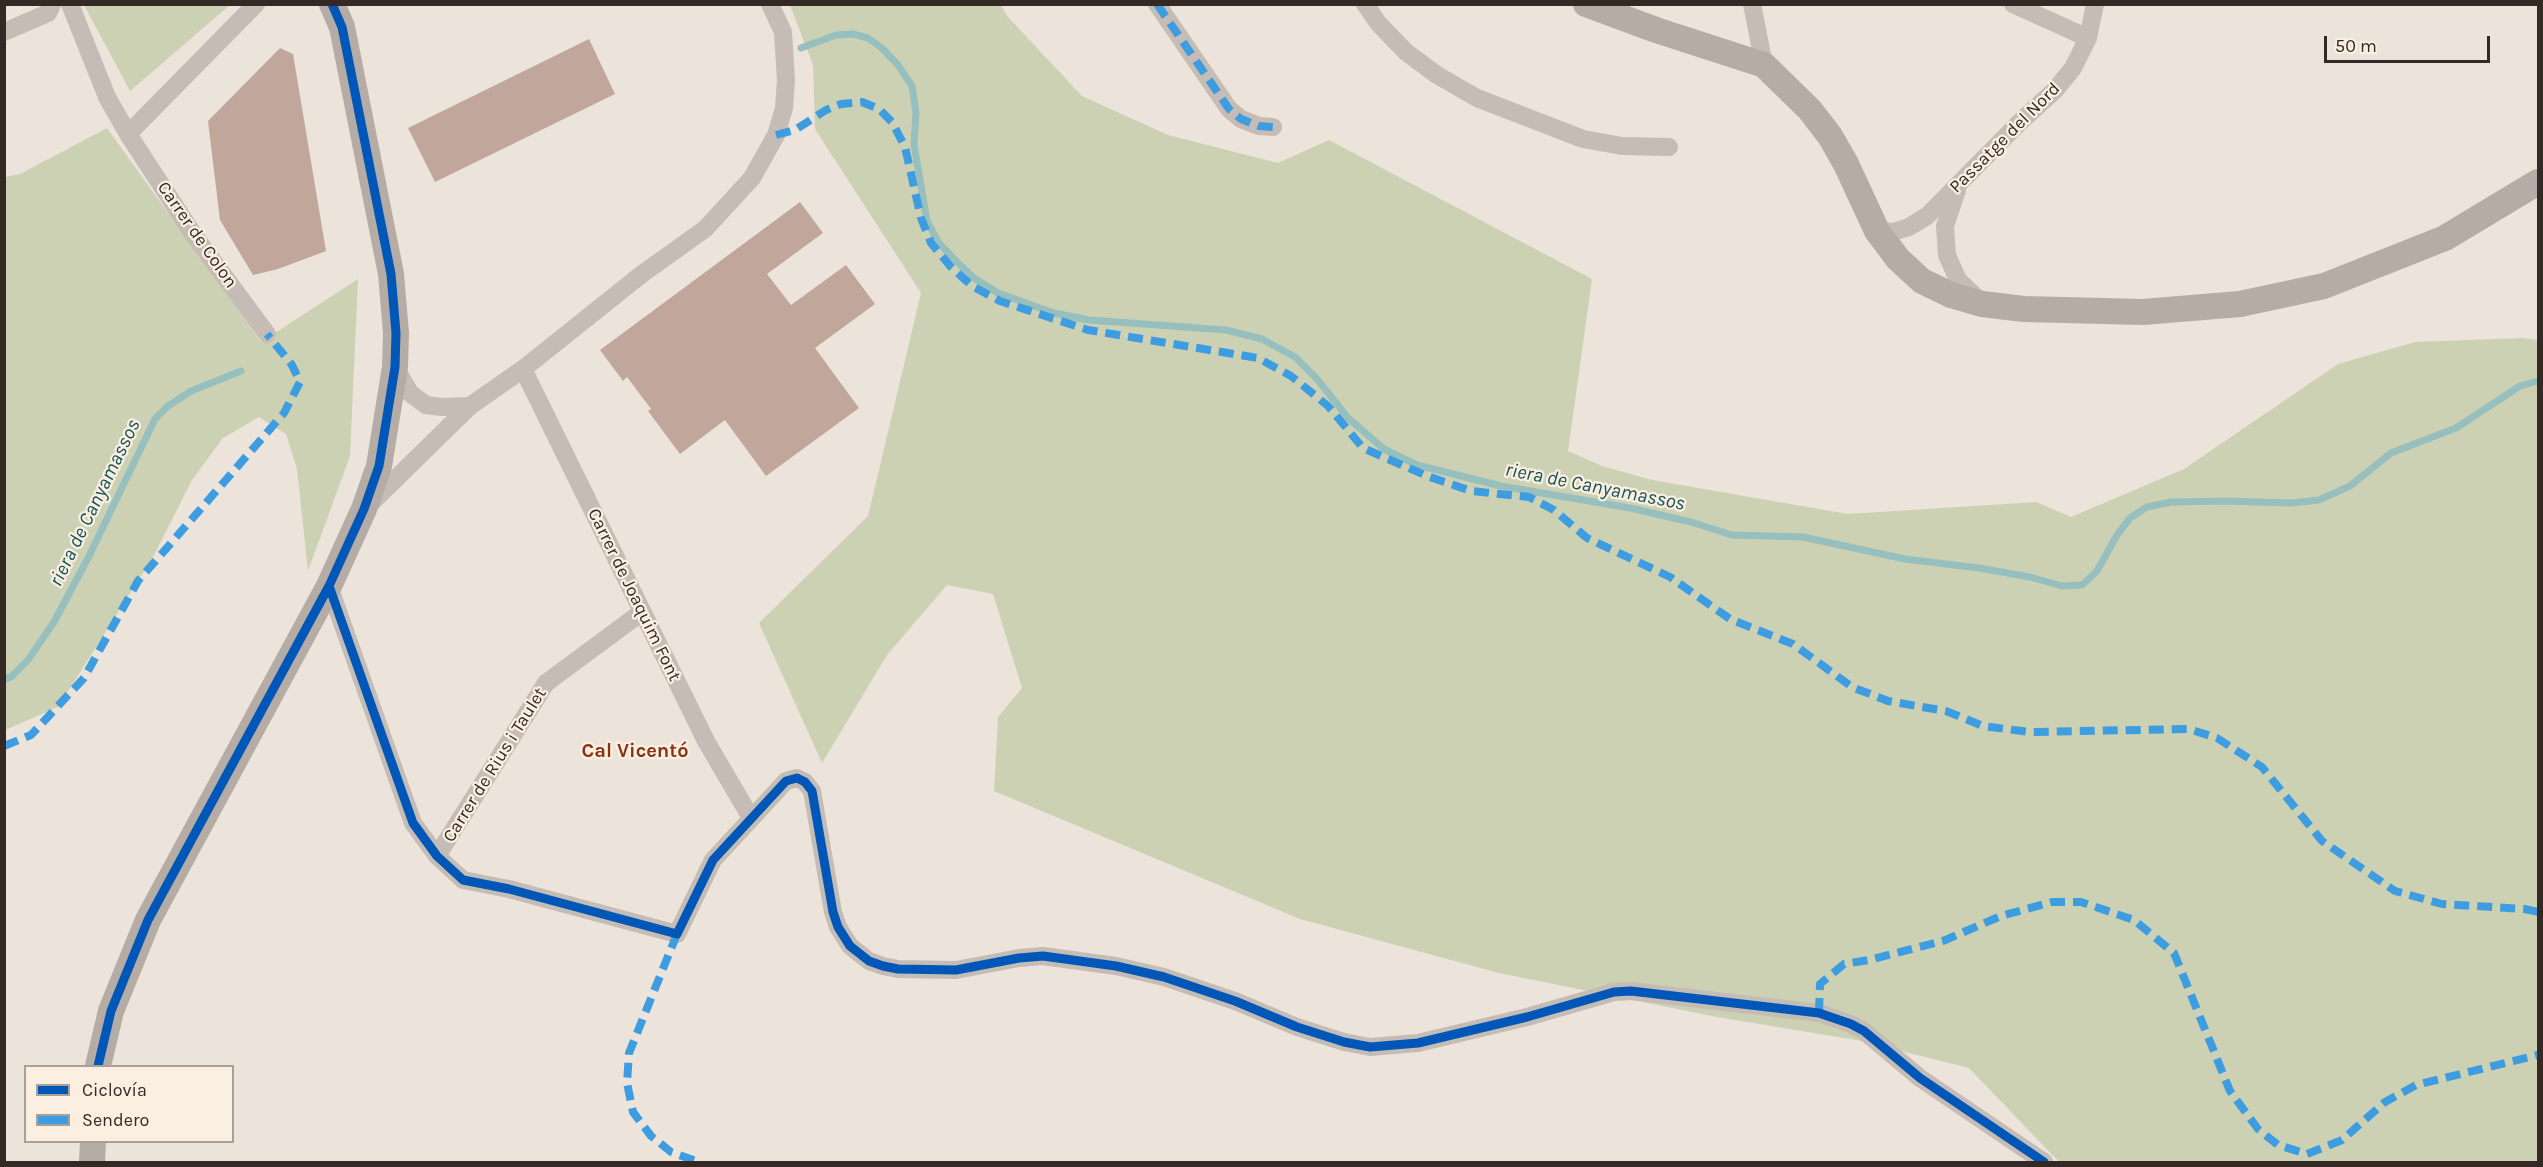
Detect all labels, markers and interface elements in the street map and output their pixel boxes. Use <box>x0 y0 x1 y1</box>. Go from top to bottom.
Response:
scale bar <box>2327 24 2494 62</box>
text: 50 m <box>2335 35 2377 57</box>
street label: Passatge del Nord <box>1945 78 2065 198</box>
street label: Carrer de Colon <box>152 178 242 292</box>
water label: riera de Canyamassos <box>44 416 146 590</box>
water label: riera de Canyamassos <box>1503 458 1687 516</box>
street label: Carrer de Joaquim Font <box>583 505 685 685</box>
street label: Carrer de Rius i Taulet <box>439 684 551 846</box>
district label: Cal Vicentó <box>582 739 688 763</box>
legend <box>24 1065 234 1143</box>
text: Ciclovía <box>82 1079 147 1101</box>
text: Sendero <box>82 1109 149 1131</box>

